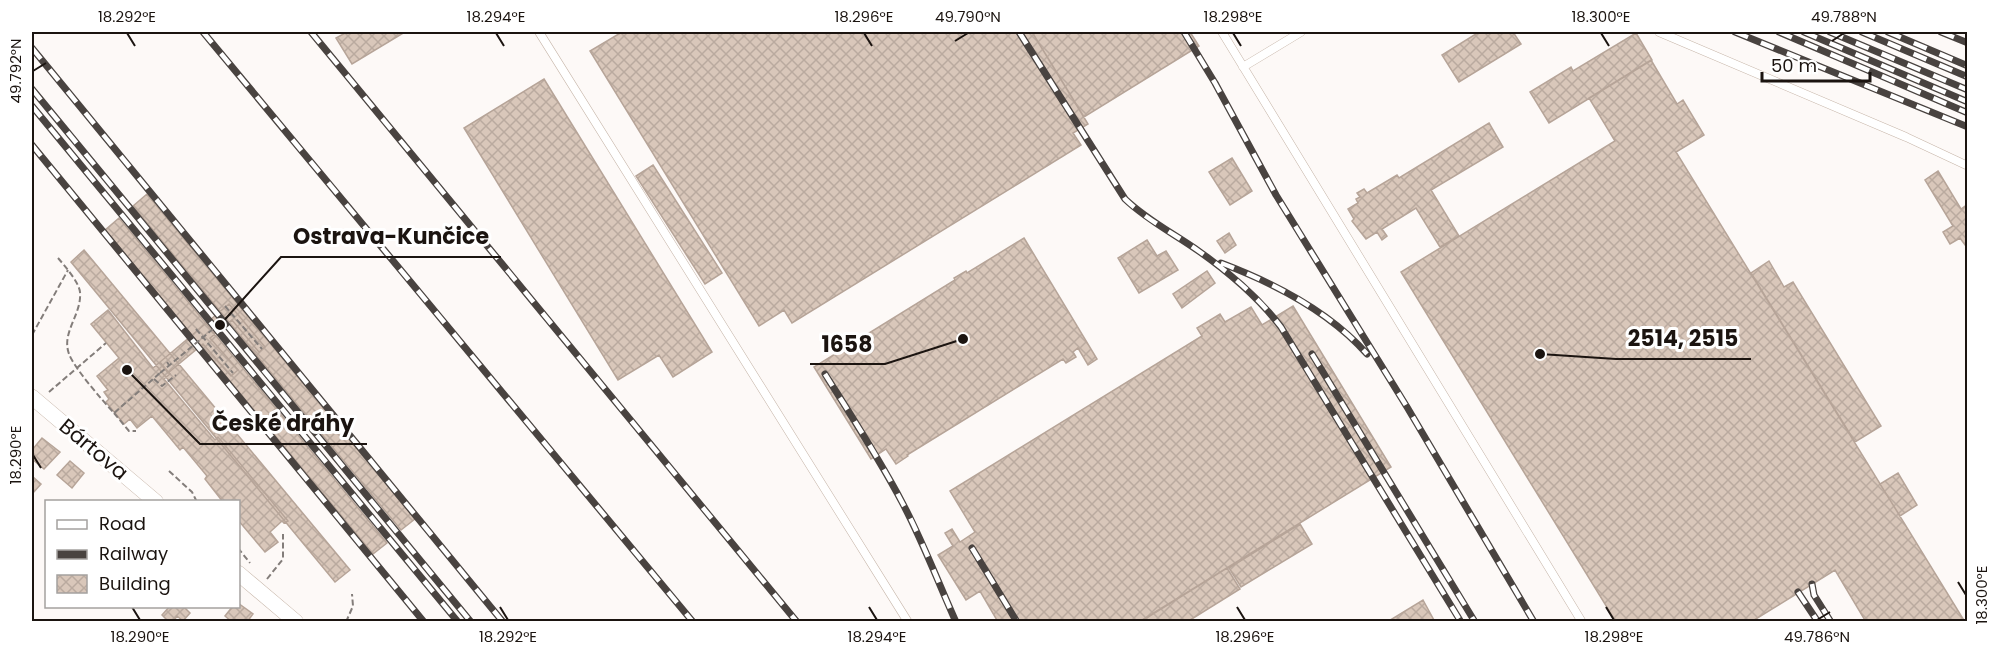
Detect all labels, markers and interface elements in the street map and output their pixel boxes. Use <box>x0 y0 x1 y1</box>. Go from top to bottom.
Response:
text: 18.292°E <box>98 6 156 27</box>
text: 18.294°E <box>467 6 525 27</box>
text: 18.296°E <box>835 6 893 27</box>
text: 49.790°N <box>935 6 1001 27</box>
text: 18.298°E <box>1204 6 1262 27</box>
text: 18.300°E <box>1572 6 1630 27</box>
text: 49.788°N <box>1811 6 1877 27</box>
text: 49.792°N <box>5 39 26 104</box>
scale bar <box>1762 45 1870 83</box>
text: 50 m <box>1771 53 1817 78</box>
callout: Ostrava-Kunčice <box>281 217 501 257</box>
text: Ostrava-Kunčice <box>293 221 489 252</box>
callout: 2514, 2515 <box>1616 319 1751 359</box>
text: 2514, 2515 <box>1628 323 1738 354</box>
callout: 1658 <box>810 324 885 364</box>
text: 1658 <box>822 329 872 360</box>
callout: České dráhy <box>200 404 367 444</box>
text: České dráhy <box>212 408 354 439</box>
street label: Bártova <box>53 412 135 486</box>
text: 18.290°E <box>5 426 26 484</box>
legend <box>45 500 240 608</box>
text: Road <box>99 511 146 536</box>
text: Railway <box>99 541 168 566</box>
text: 18.300°E <box>1971 566 1992 624</box>
text: Building <box>99 571 171 596</box>
text: 18.290°E <box>111 626 169 647</box>
text: 18.292°E <box>479 626 537 647</box>
text: 18.294°E <box>848 626 906 647</box>
text: 18.296°E <box>1216 626 1274 647</box>
text: 18.298°E <box>1585 626 1643 647</box>
text: 49.786°N <box>1784 626 1850 647</box>

